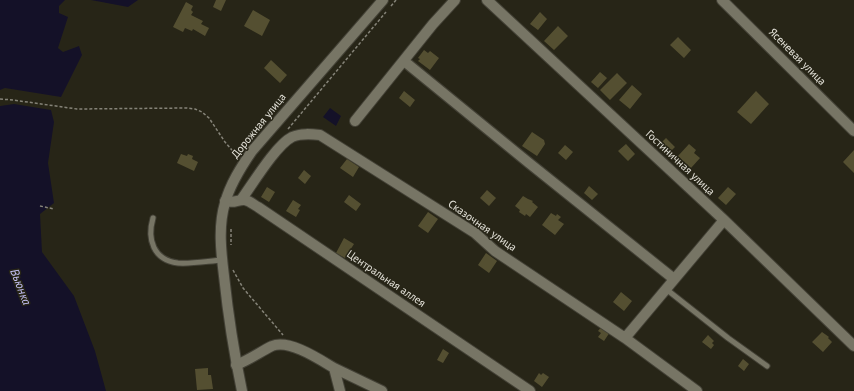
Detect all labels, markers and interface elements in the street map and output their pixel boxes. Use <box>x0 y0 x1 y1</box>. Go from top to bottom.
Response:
street label: Ясеневая улица <box>766 26 828 88</box>
street label: Дорожная улица <box>229 91 289 161</box>
street label: Гостиничная улица <box>643 128 717 198</box>
street label: Сказочная улица <box>445 197 519 255</box>
street label: Центральная аллея <box>344 248 428 310</box>
water label: Вьюнка <box>7 267 33 307</box>

